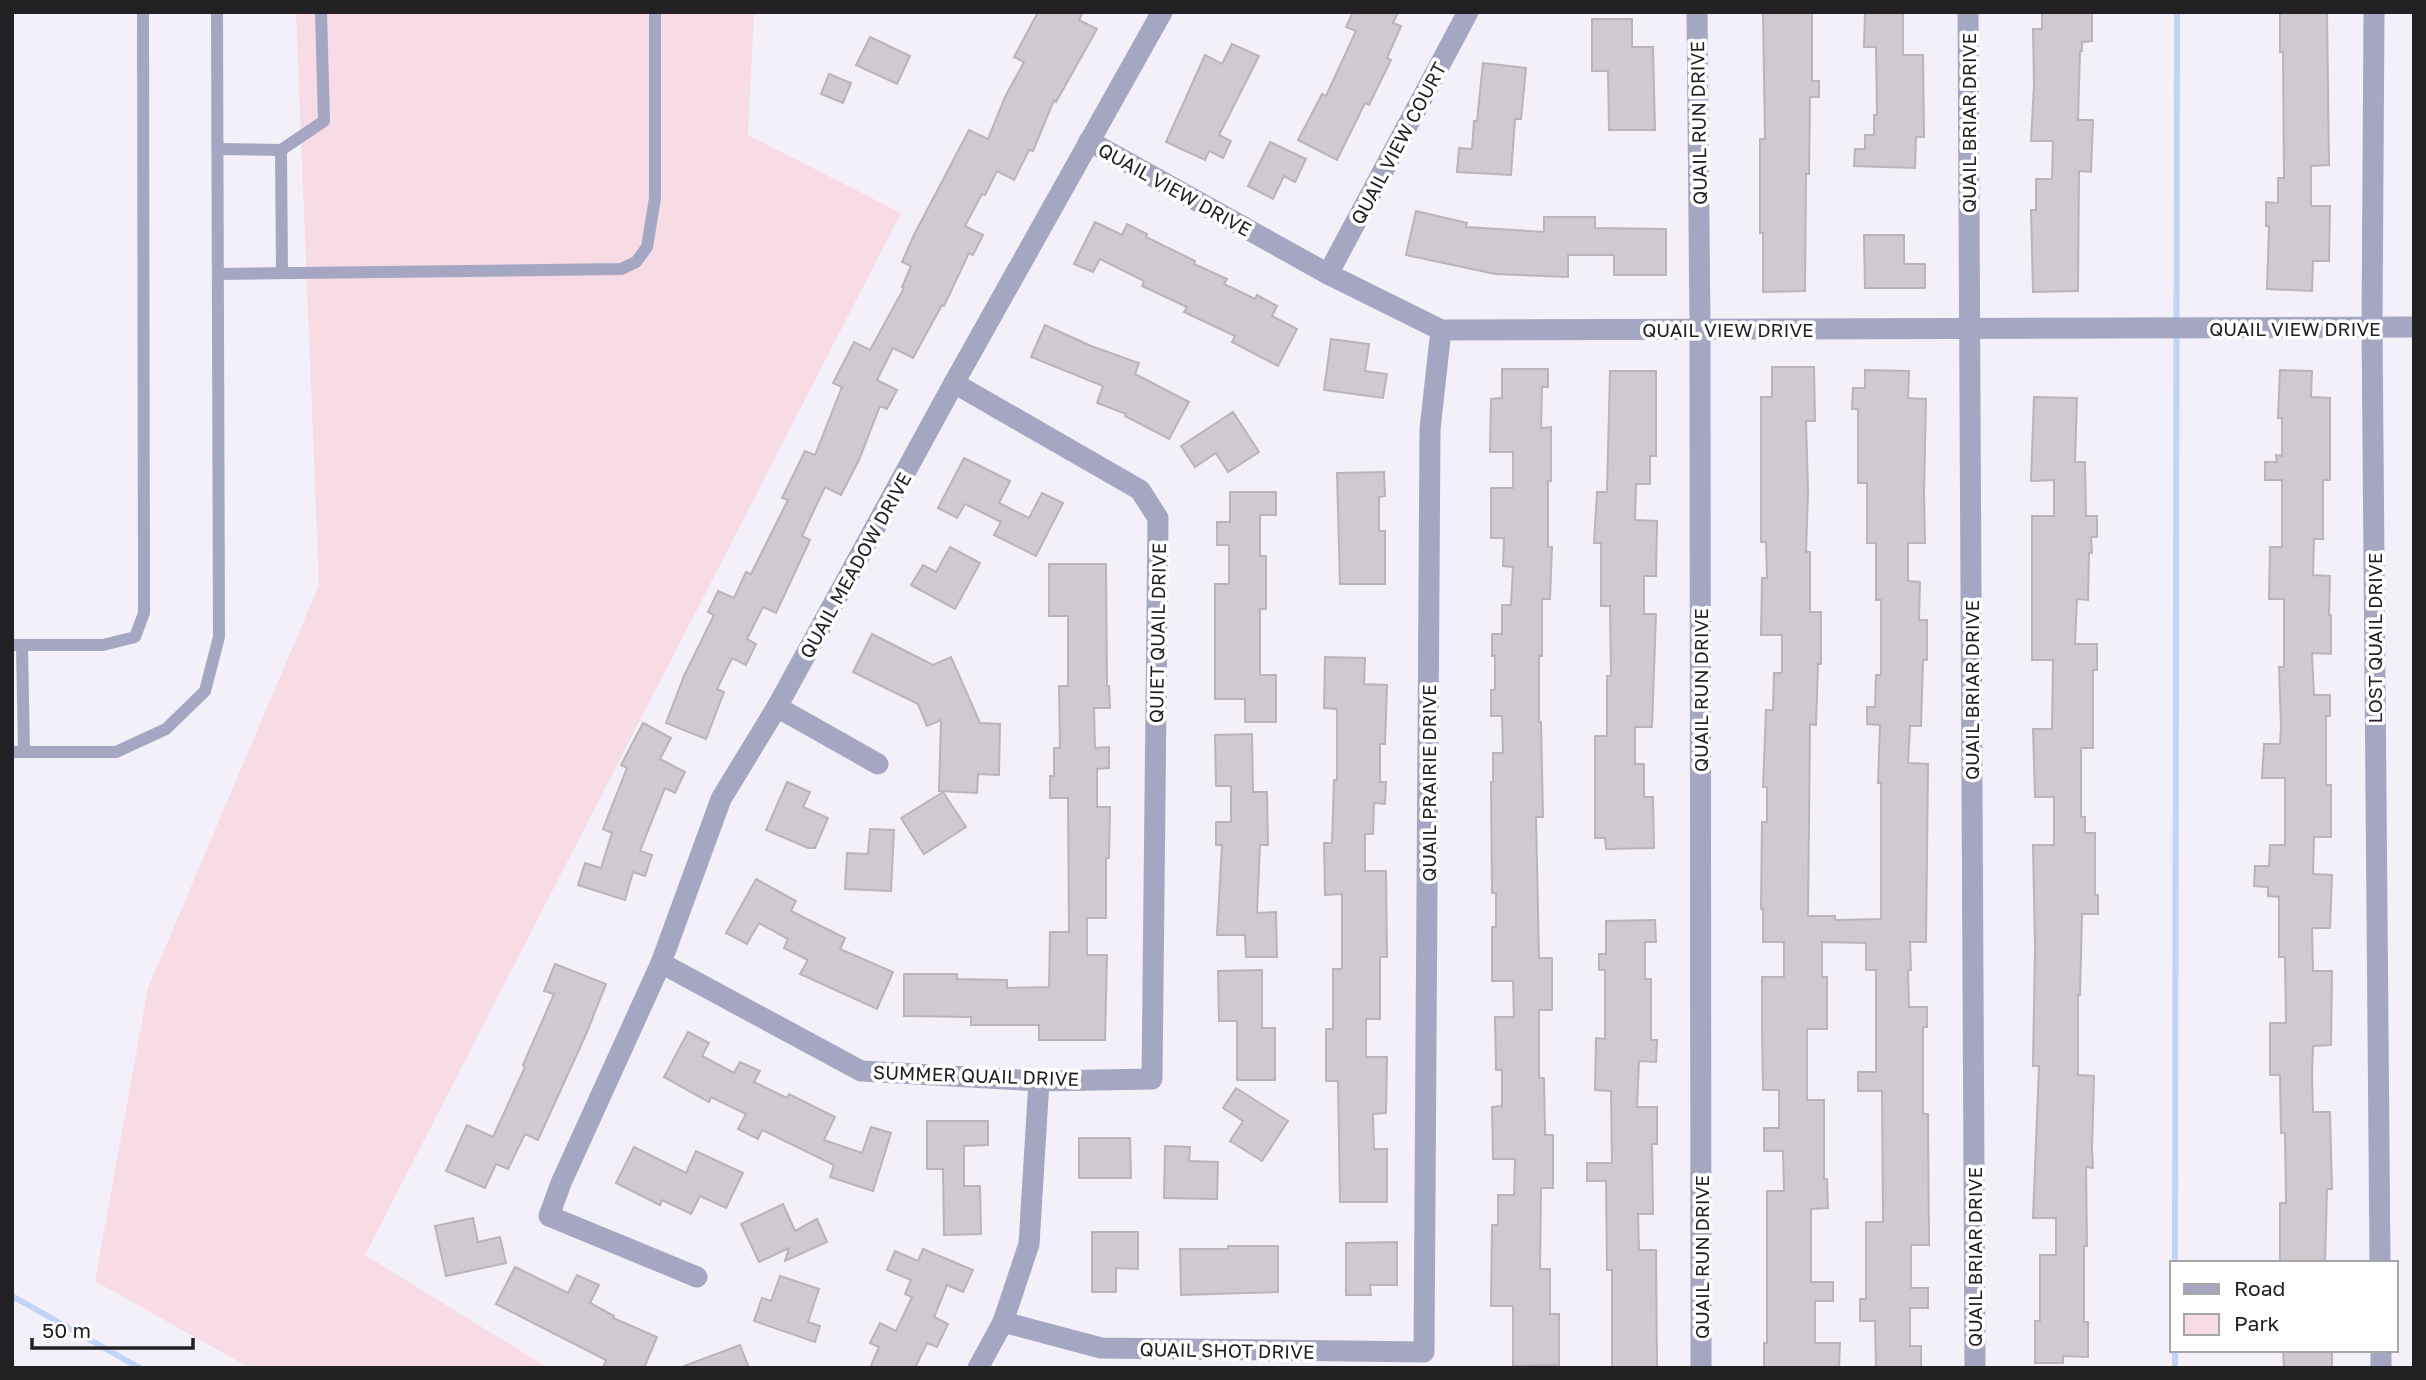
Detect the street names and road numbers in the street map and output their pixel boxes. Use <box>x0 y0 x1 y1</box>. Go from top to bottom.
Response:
street label: QUAIL BRIAR DRIVE <box>1957 33 1980 213</box>
street label: QUAIL RUN DRIVE <box>1685 41 1711 205</box>
street label: QUAIL VIEW COURT <box>1346 58 1451 228</box>
street label: QUAIL VIEW DRIVE <box>1094 137 1256 241</box>
street label: QUAIL VIEW DRIVE <box>2209 317 2381 340</box>
street label: QUAIL VIEW DRIVE <box>1642 318 1814 341</box>
street label: QUAIL MEADOW DRIVE <box>794 468 916 662</box>
street label: QUIET QUAIL DRIVE <box>1144 543 1170 723</box>
street label: LOST QUAIL DRIVE <box>2363 553 2386 723</box>
street label: QUAIL BRIAR DRIVE <box>1960 600 1983 780</box>
street label: QUAIL RUN DRIVE <box>1689 608 1712 772</box>
street label: QUAIL PRAIRIE DRIVE <box>1417 684 1440 882</box>
street label: SUMMER QUAIL DRIVE <box>873 1060 1079 1090</box>
street label: QUAIL BRIAR DRIVE <box>1963 1167 1986 1347</box>
street label: QUAIL RUN DRIVE <box>1690 1175 1713 1339</box>
street label: QUAIL SHOT DRIVE <box>1139 1337 1315 1363</box>

